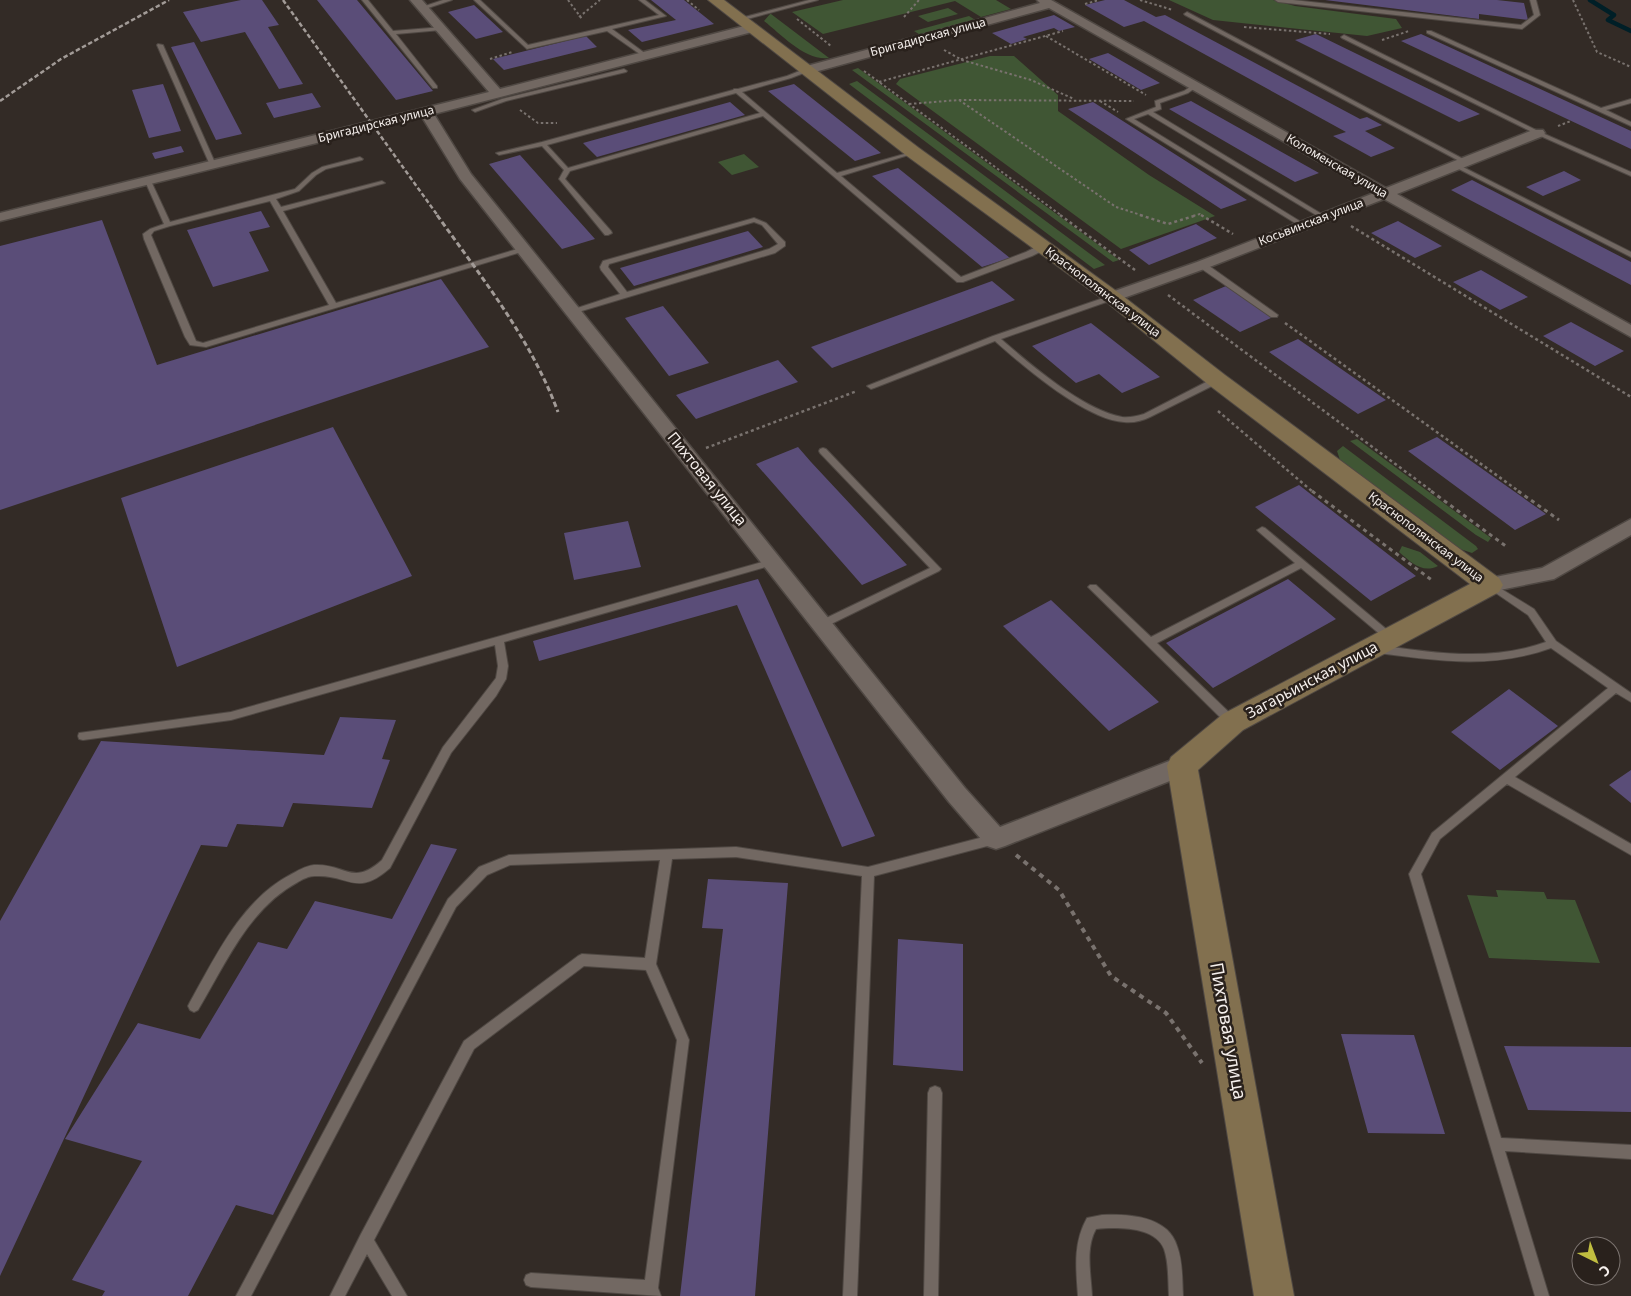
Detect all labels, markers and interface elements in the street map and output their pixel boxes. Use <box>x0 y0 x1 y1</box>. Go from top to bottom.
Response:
street label: Бригадирская улица <box>868 13 987 60</box>
street label: Бригадирская улица <box>316 101 436 146</box>
street label: Коломенская улица <box>1283 130 1391 202</box>
street label: Косьвинская улица <box>1256 194 1366 249</box>
street label: Краснополянская улица <box>1042 243 1164 341</box>
street label: Пихтовая улица <box>664 427 752 530</box>
street label: Краснополянская улица <box>1365 488 1487 586</box>
street label: Загарьинская улица <box>1242 636 1381 722</box>
street label: Пихтовая улица <box>1205 960 1253 1101</box>
north arrow <box>1571 1236 1621 1286</box>
text: С <box>1595 1261 1615 1281</box>

